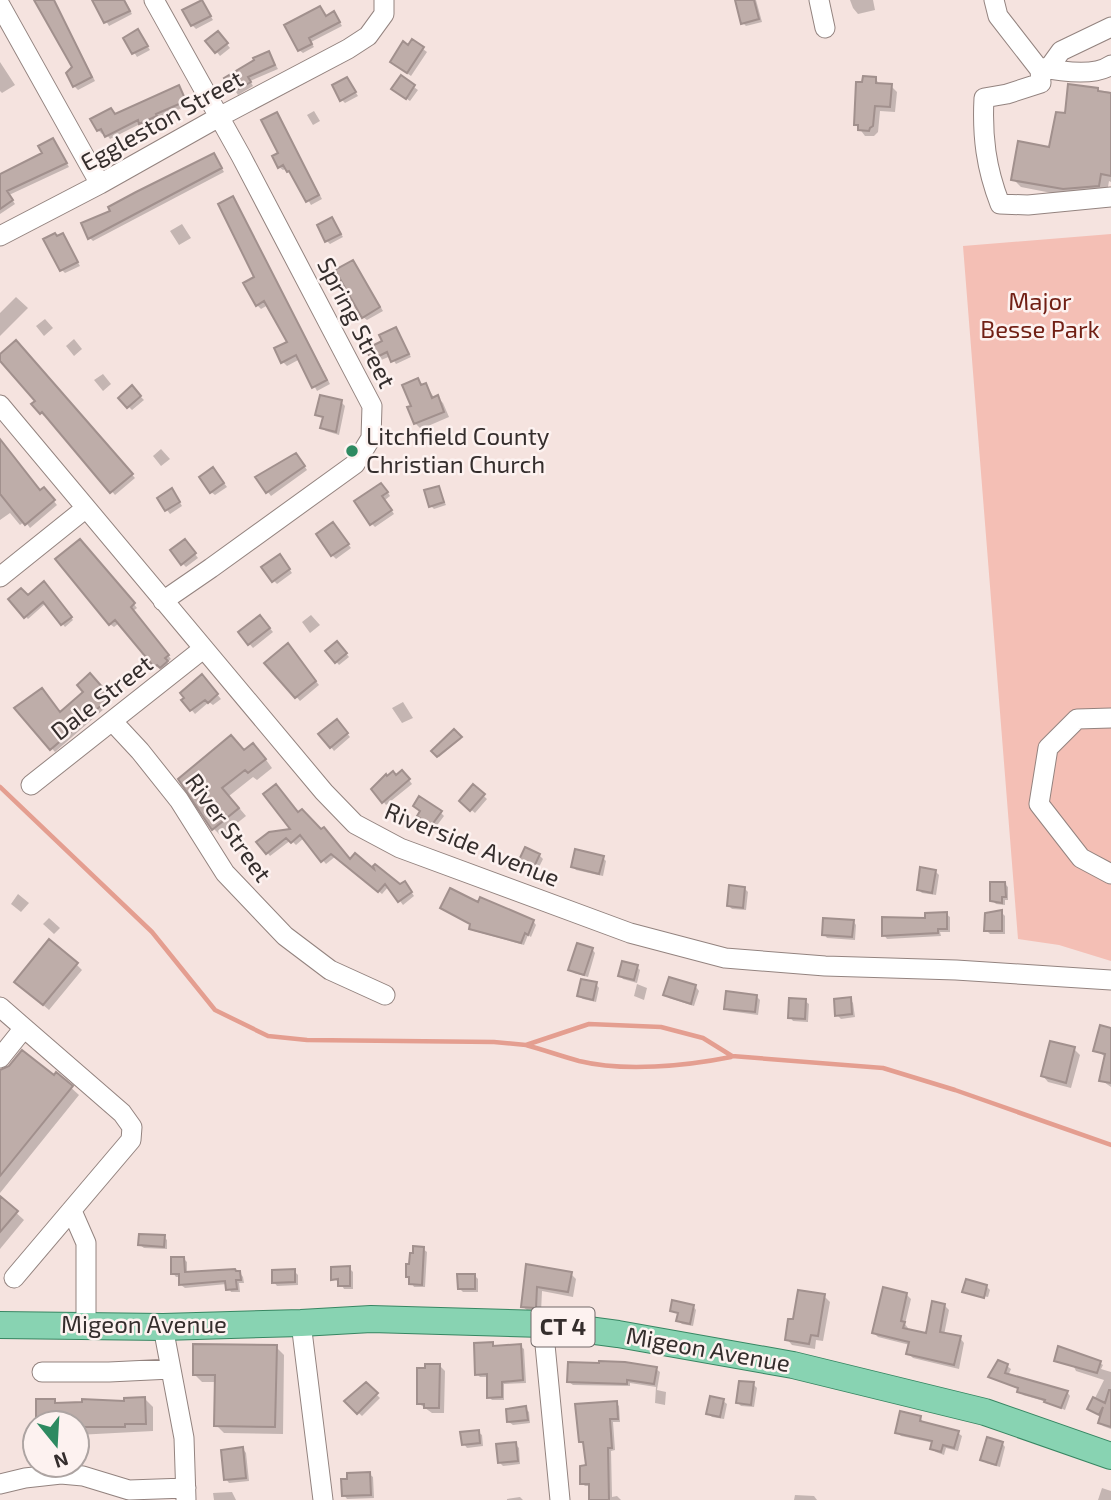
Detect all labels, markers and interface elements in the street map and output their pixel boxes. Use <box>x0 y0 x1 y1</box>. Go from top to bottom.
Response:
street label: Eggleston Street <box>75 63 248 176</box>
street label: Spring Street <box>312 252 403 392</box>
park label: Major Besse Park <box>980 286 1100 343</box>
place label: Litchfield County Christian Church <box>366 421 550 478</box>
marker: Litchfield County Christian Church <box>344 443 360 459</box>
street label: Dale Street <box>44 648 158 746</box>
street label: River Street <box>180 767 278 887</box>
street label: Riverside Avenue <box>381 795 564 892</box>
road number: CT 4 <box>532 1308 594 1346</box>
street label: Migeon Avenue <box>61 1309 227 1338</box>
street label: Migeon Avenue <box>624 1320 793 1377</box>
north arrow <box>21 1409 91 1479</box>
text: N <box>51 1448 71 1474</box>

